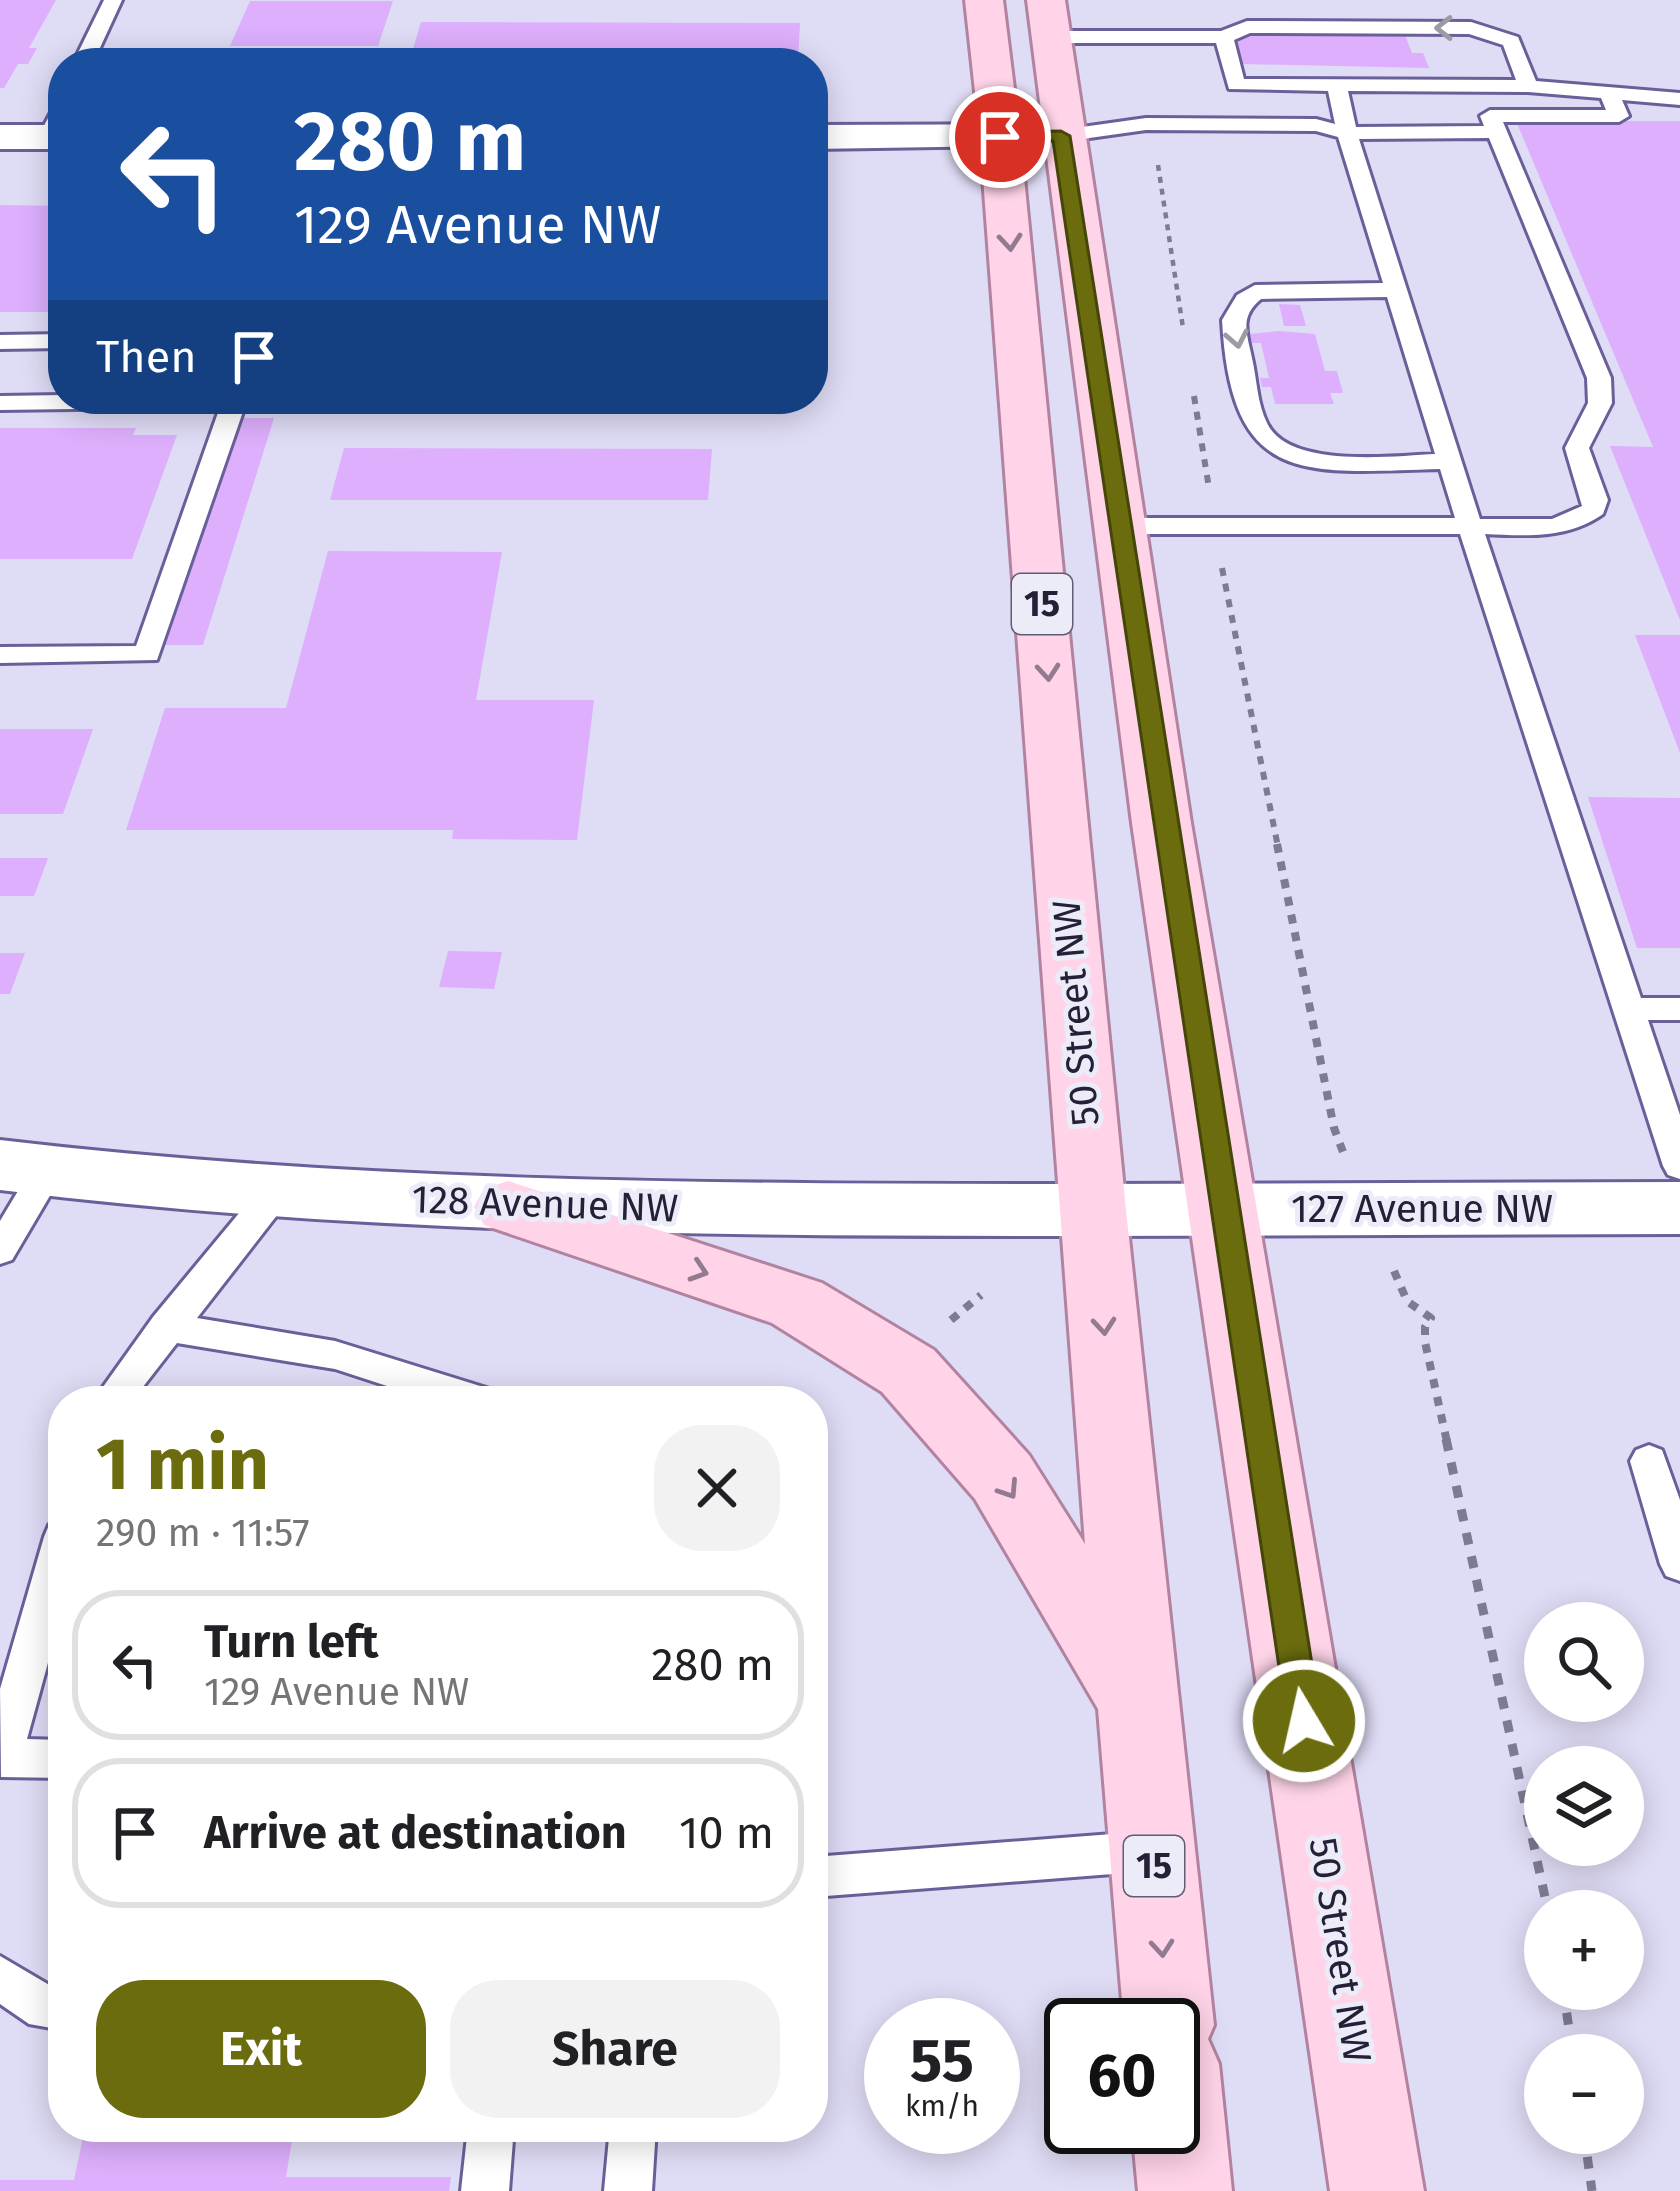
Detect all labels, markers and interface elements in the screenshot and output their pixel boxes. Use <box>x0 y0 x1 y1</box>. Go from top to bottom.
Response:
one-way arrow <box>1434 15 1452 41</box>
pin <box>949 86 1051 188</box>
text: 280 m <box>294 91 526 192</box>
icon: left <box>96 96 252 252</box>
icon: arrive <box>967 104 1033 170</box>
text: 129 Avenue NW <box>294 193 661 257</box>
one-way arrow <box>996 233 1022 252</box>
icon: arrive <box>221 324 287 390</box>
one-way arrow <box>1223 328 1249 348</box>
text: Then <box>96 330 197 384</box>
road number: 15 <box>1012 574 1072 634</box>
one-way arrow <box>1035 663 1060 682</box>
street label: 50 Street NW <box>1043 898 1109 1128</box>
street label: 128 Avenue NW <box>411 1176 679 1232</box>
street label: 127 Avenue NW <box>1291 1186 1553 1232</box>
one-way arrow <box>688 1256 709 1281</box>
one-way arrow <box>1091 1317 1116 1336</box>
text: 1 min <box>96 1422 269 1508</box>
button: close <box>654 1425 780 1551</box>
one-way arrow <box>995 1477 1017 1499</box>
text: 290 m · 11:57 <box>96 1510 310 1556</box>
map controls <box>1524 1602 1644 2154</box>
button: search <box>1524 1602 1644 1722</box>
text: Turn left <box>204 1615 378 1669</box>
icon: left <box>102 1632 168 1698</box>
text: 280 m <box>651 1638 774 1692</box>
position arrow <box>1241 1658 1367 1784</box>
text: 129 Avenue NW <box>204 1669 469 1715</box>
button: layers <box>1524 1746 1644 1866</box>
icon: arrive <box>102 1800 168 1866</box>
text: Arrive at destination <box>204 1806 627 1860</box>
text: 10 m <box>679 1806 774 1860</box>
street label: 50 Street NW <box>1300 1834 1380 2066</box>
road number: 15 <box>1124 1836 1184 1896</box>
button: + <box>1524 1890 1644 2010</box>
one-way arrow <box>1149 1939 1174 1958</box>
button: Exit <box>96 1980 426 2118</box>
button: Share <box>450 1980 780 2118</box>
speed limit sign: 60 <box>1044 1998 1200 2154</box>
text: 55 <box>910 2025 974 2097</box>
button: − <box>1524 2034 1644 2154</box>
text: km/h <box>905 2088 979 2124</box>

